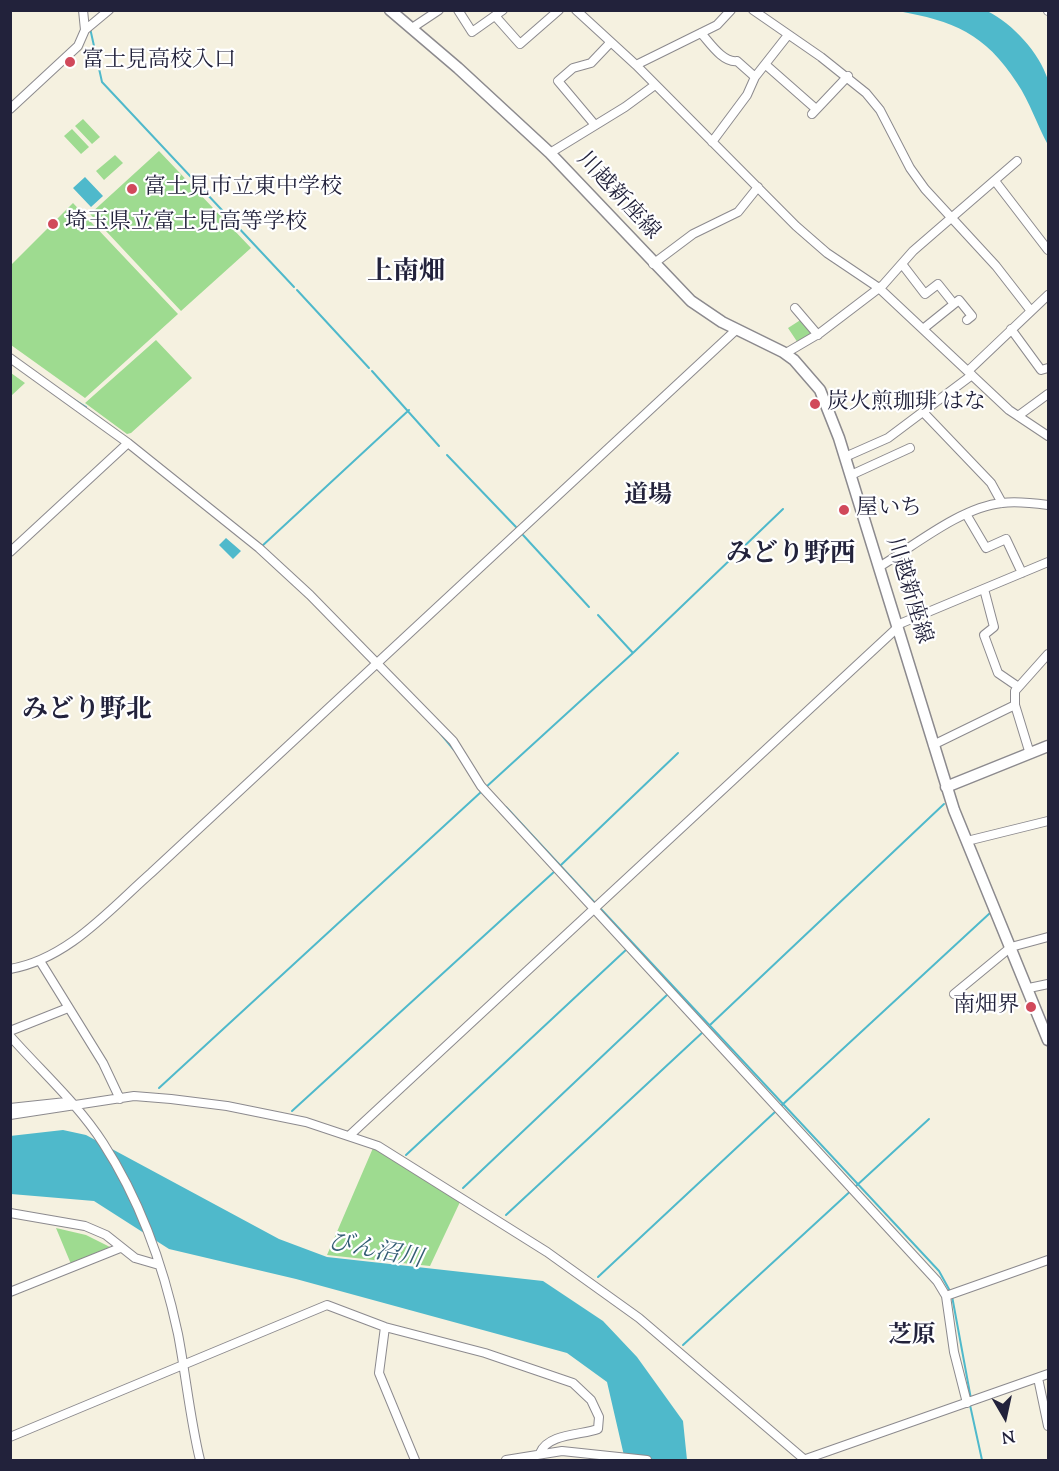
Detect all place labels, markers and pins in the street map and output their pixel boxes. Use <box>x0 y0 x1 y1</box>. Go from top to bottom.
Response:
place label: 富士見高校入口 <box>82 49 236 75</box>
marker: 富士見高校入口 <box>63 55 77 69</box>
place label: 富士見市立東中学校 <box>144 176 342 202</box>
marker: 富士見市立東中学校 <box>125 182 139 196</box>
place label: 埼玉県立富士見高等学校 <box>65 211 307 237</box>
marker: 埼玉県立富士見高等学校 <box>46 217 60 231</box>
place label: 炭火煎珈琲 はな <box>827 391 986 417</box>
marker: 炭火煎珈琲 はな <box>808 397 822 411</box>
place label: 屋いち <box>856 497 922 523</box>
marker: 屋いち <box>837 503 851 517</box>
place label: 南畑界 <box>953 994 1019 1020</box>
marker: 南畑界 <box>1024 1000 1038 1014</box>

